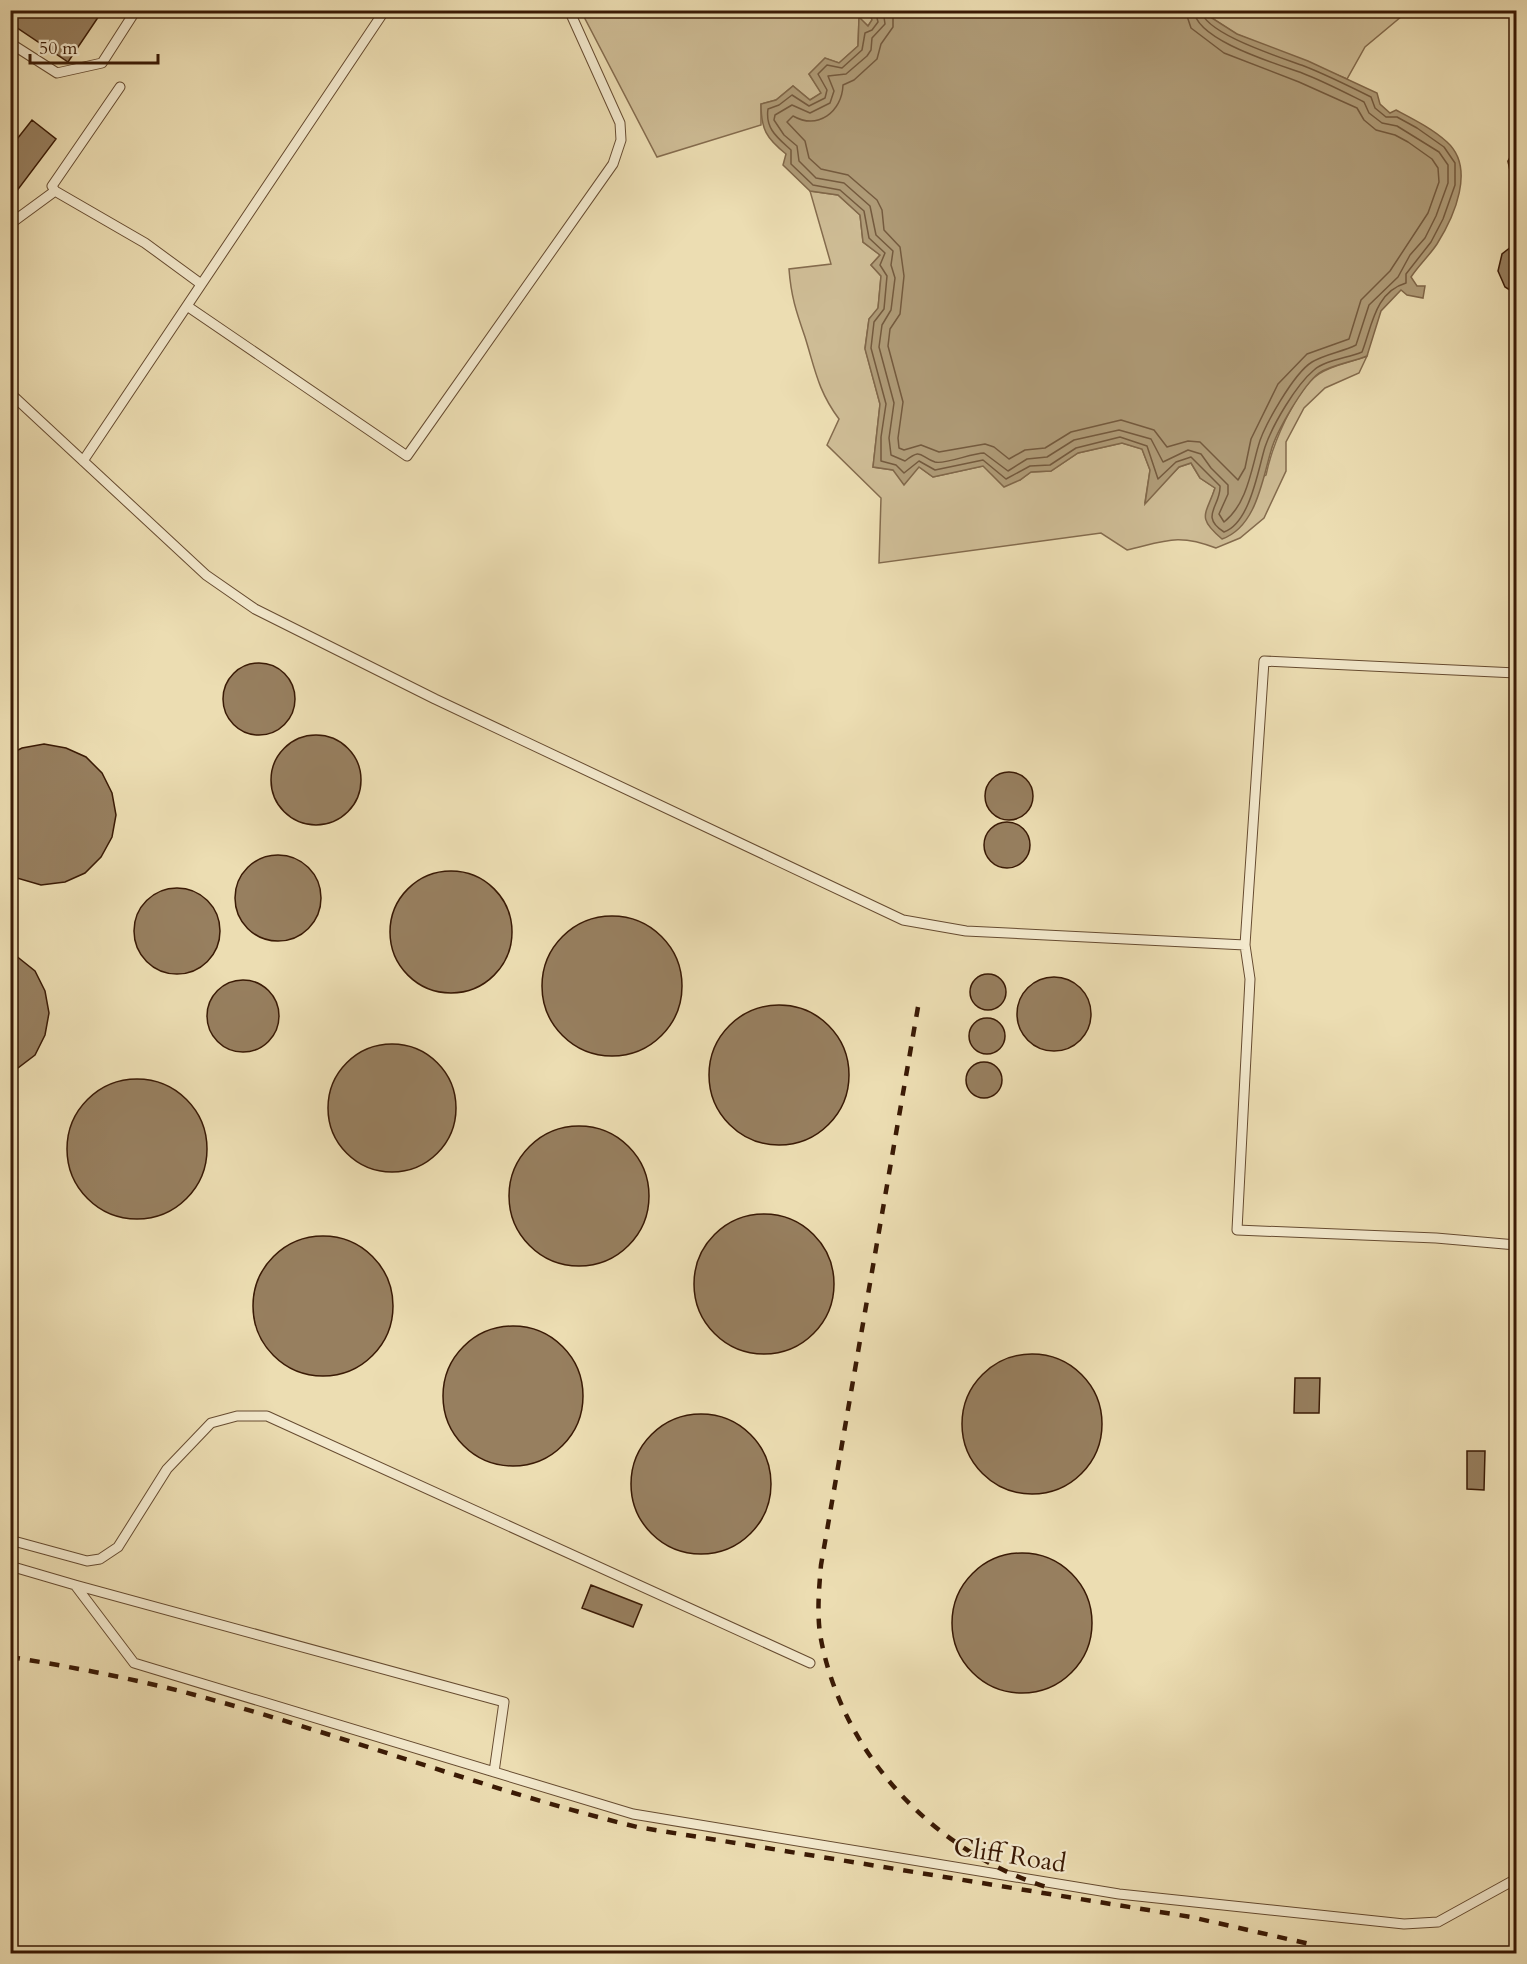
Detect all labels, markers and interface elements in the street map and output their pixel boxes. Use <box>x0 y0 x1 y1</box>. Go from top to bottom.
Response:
scale bar <box>30 27 158 65</box>
text: 50 m <box>39 36 78 61</box>
street label: Cliff Road <box>951 1829 1069 1881</box>

